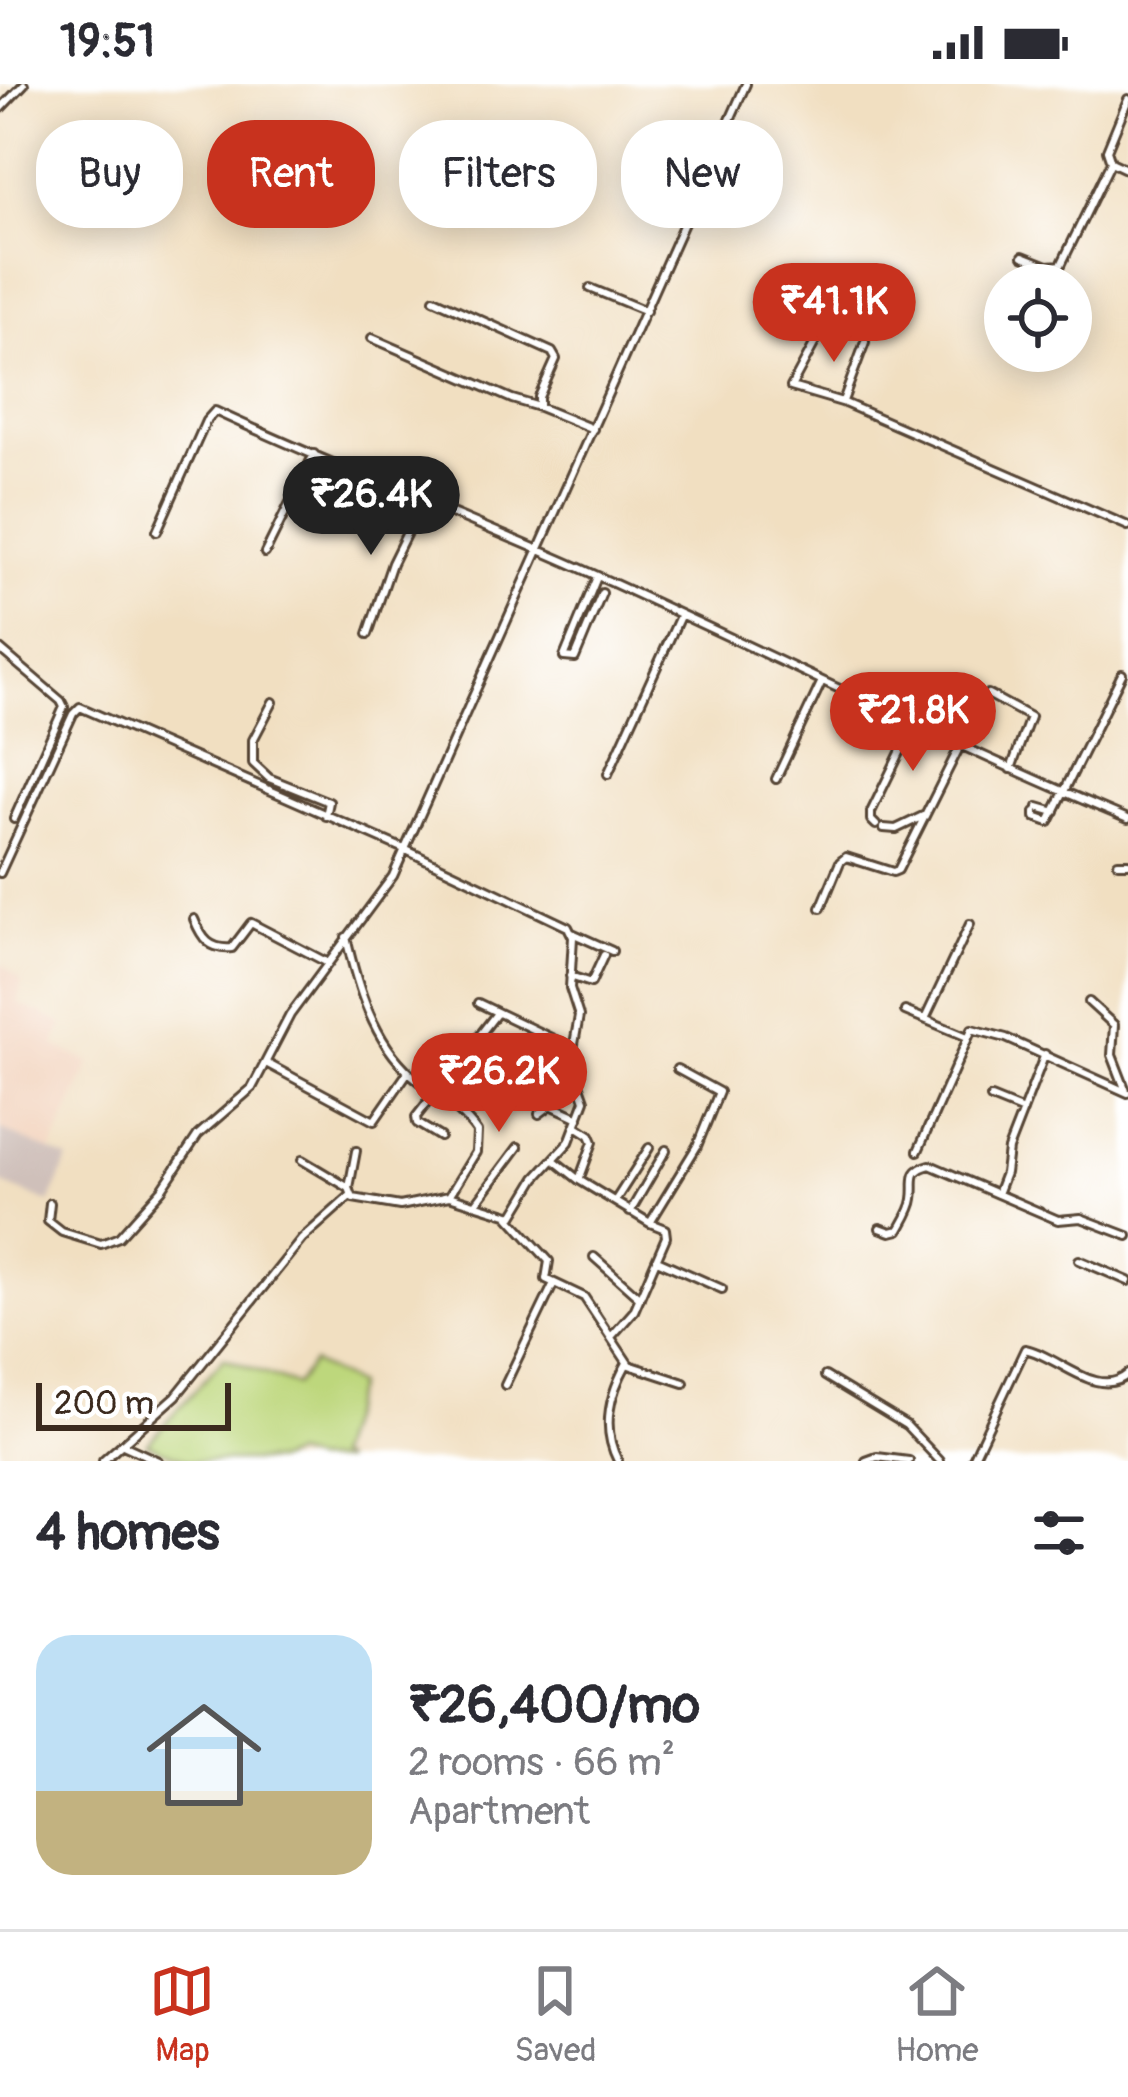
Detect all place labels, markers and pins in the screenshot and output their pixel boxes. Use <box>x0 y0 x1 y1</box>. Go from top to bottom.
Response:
pin: ₹41.1K <box>736 263 932 365</box>
pin: ₹26.4K <box>273 456 469 558</box>
pin: ₹21.8K <box>815 672 1011 774</box>
pin: ₹26.2K <box>401 1033 597 1135</box>

